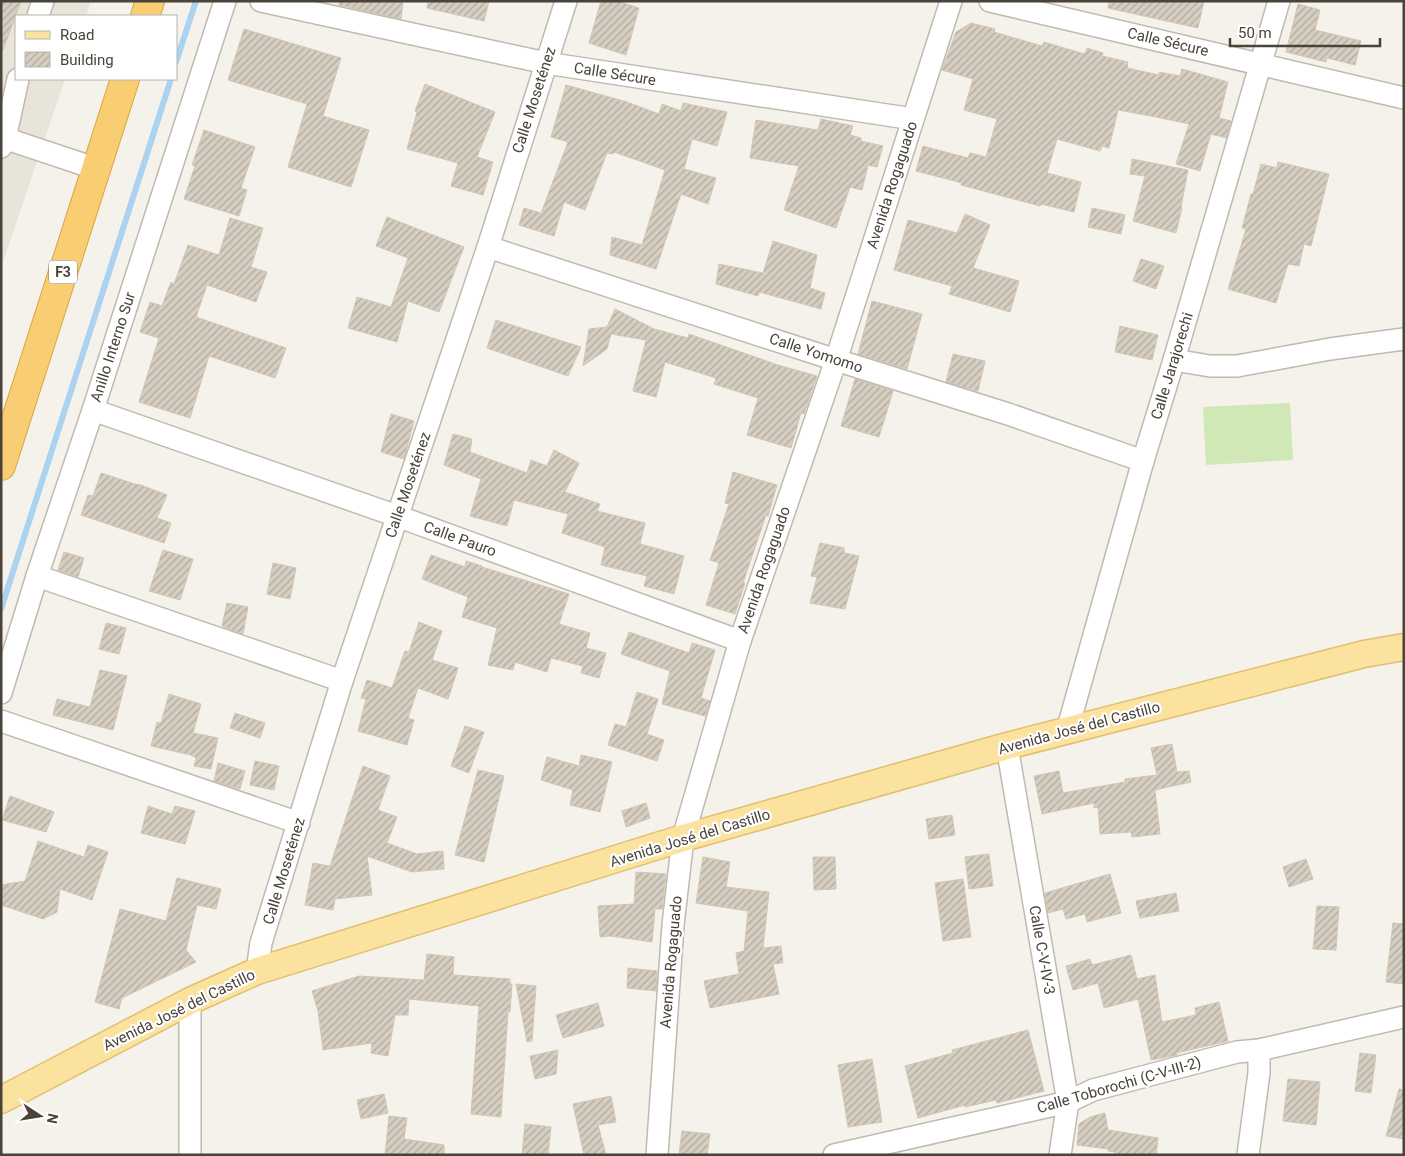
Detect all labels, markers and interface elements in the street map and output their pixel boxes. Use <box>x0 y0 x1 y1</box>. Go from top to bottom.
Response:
legend <box>15 15 178 80</box>
scale bar <box>1230 15 1380 47</box>
street label: Calle Sécure <box>1126 24 1210 60</box>
text: 50 m <box>1238 24 1272 42</box>
text: Road <box>60 26 94 44</box>
street label: Calle Moseténez <box>508 45 560 155</box>
text: Building <box>60 51 114 69</box>
street label: Calle Sécure <box>573 59 657 89</box>
street label: Avenida Rogaguado <box>863 119 921 251</box>
road number: F3 <box>49 260 77 284</box>
street label: Anillo Interno Sur <box>87 290 139 404</box>
street label: Calle Jarajorechi <box>1147 310 1197 422</box>
street label: Calle Yomomo <box>767 329 865 377</box>
street label: Calle Moseténez <box>381 430 435 540</box>
street label: Avenida Rogaguado <box>734 504 794 636</box>
street label: Calle Pauro <box>421 518 499 560</box>
street label: Avenida José del Castillo <box>996 698 1162 758</box>
street label: Avenida José del Castillo <box>608 805 772 871</box>
street label: Calle Moseténez <box>259 815 309 927</box>
street label: Avenida Rogaguado <box>656 895 686 1029</box>
street label: Calle C-V-IV-3 <box>1025 904 1059 996</box>
street label: Avenida José del Castillo <box>100 965 258 1055</box>
street label: Calle Toborochi (C-V-III-2) <box>1035 1053 1203 1117</box>
north arrow <box>15 1091 65 1141</box>
text: N <box>44 1112 62 1125</box>

